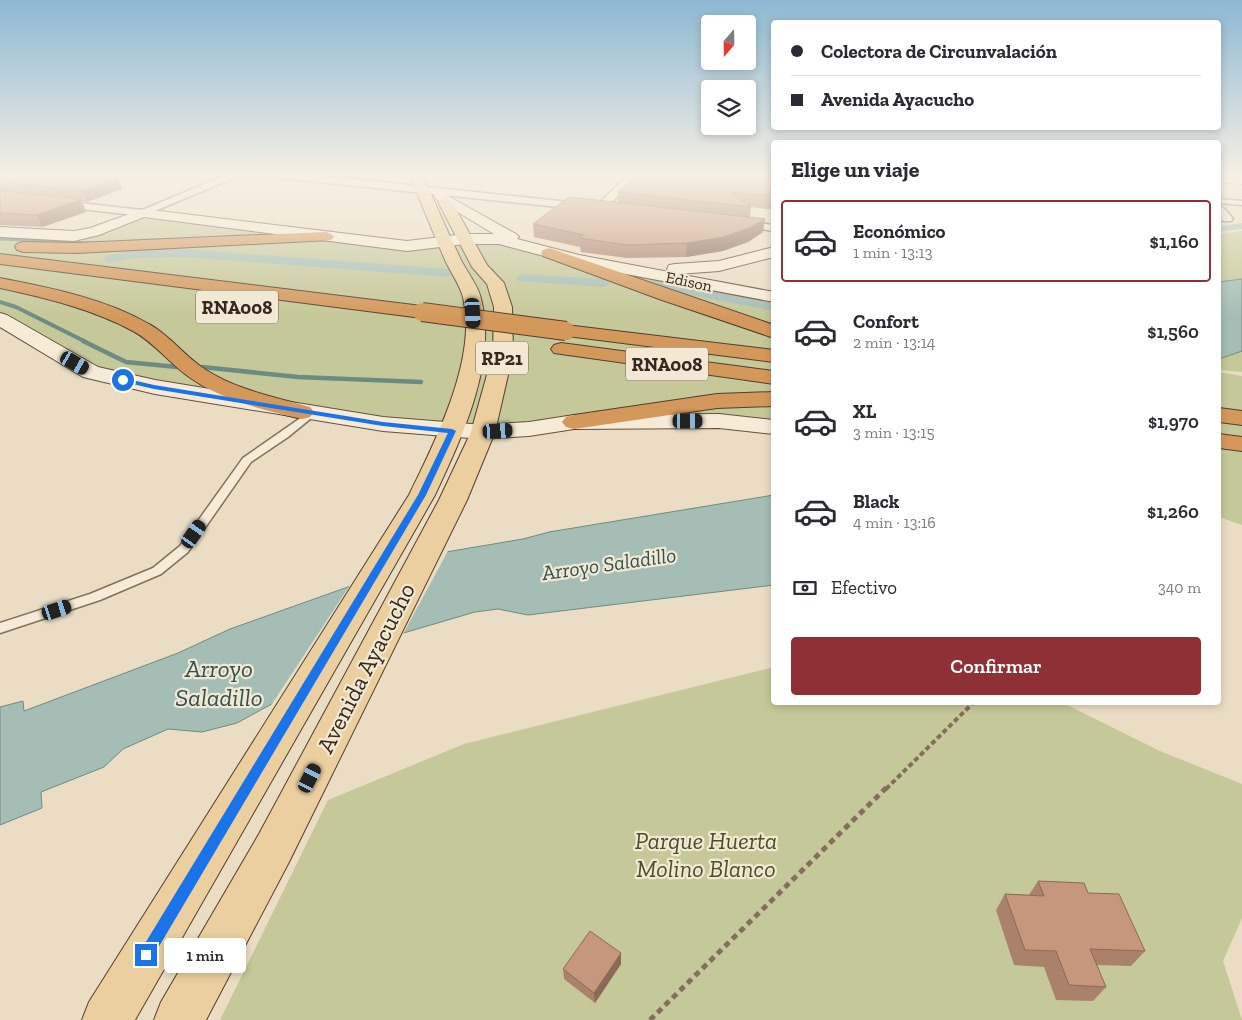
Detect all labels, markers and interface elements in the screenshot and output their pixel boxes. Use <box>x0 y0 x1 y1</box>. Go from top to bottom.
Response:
north arrow <box>701 15 756 70</box>
map controls <box>701 15 756 135</box>
text: Colectora de Circunvalación <box>821 40 1057 63</box>
button: layers <box>701 80 756 135</box>
text: Avenida Ayacucho <box>821 88 974 111</box>
text: Elige un viaje <box>791 156 919 183</box>
icon: car <box>793 219 838 264</box>
text: Económico <box>853 220 946 243</box>
text: $1,160 <box>1150 230 1199 253</box>
text: 1 min · 13:13 <box>853 243 933 262</box>
street label: Edison <box>664 267 715 296</box>
road number: RNA008 <box>196 290 278 324</box>
car <box>464 298 481 328</box>
icon: car <box>793 309 838 354</box>
text: Confort <box>853 310 919 333</box>
text: $1,560 <box>1147 320 1199 343</box>
text: 2 min · 13:14 <box>853 333 935 352</box>
road number: RP21 <box>476 342 528 374</box>
road number: RNA008 <box>626 348 708 380</box>
car <box>58 349 91 377</box>
route start <box>112 369 134 391</box>
icon: car <box>793 399 838 444</box>
text: XL <box>853 400 876 423</box>
text: $1,970 <box>1148 410 1199 433</box>
car <box>673 414 703 429</box>
car <box>482 423 513 439</box>
text: 3 min · 13:15 <box>853 423 935 442</box>
icon: car <box>793 489 838 534</box>
text: Black <box>853 490 899 513</box>
text: $1,260 <box>1147 500 1199 523</box>
text: 4 min · 13:16 <box>853 513 936 532</box>
car <box>179 517 208 551</box>
water label: Arroyo Saladillo <box>539 542 678 585</box>
icon: cash <box>791 574 819 602</box>
text: Efectivo <box>831 576 897 599</box>
street label: Avenida Ayacucho <box>310 578 421 758</box>
text: 340 m <box>1158 578 1201 597</box>
car <box>40 598 73 622</box>
button: Confirmar <box>791 637 1201 695</box>
water label: Arroyo Saladillo <box>175 653 263 712</box>
car <box>296 761 323 795</box>
park label: Parque Huerta Molino Blanco <box>635 826 777 883</box>
callout: 1 min <box>164 938 246 972</box>
route end <box>135 944 157 966</box>
text: 1 min <box>186 946 224 965</box>

